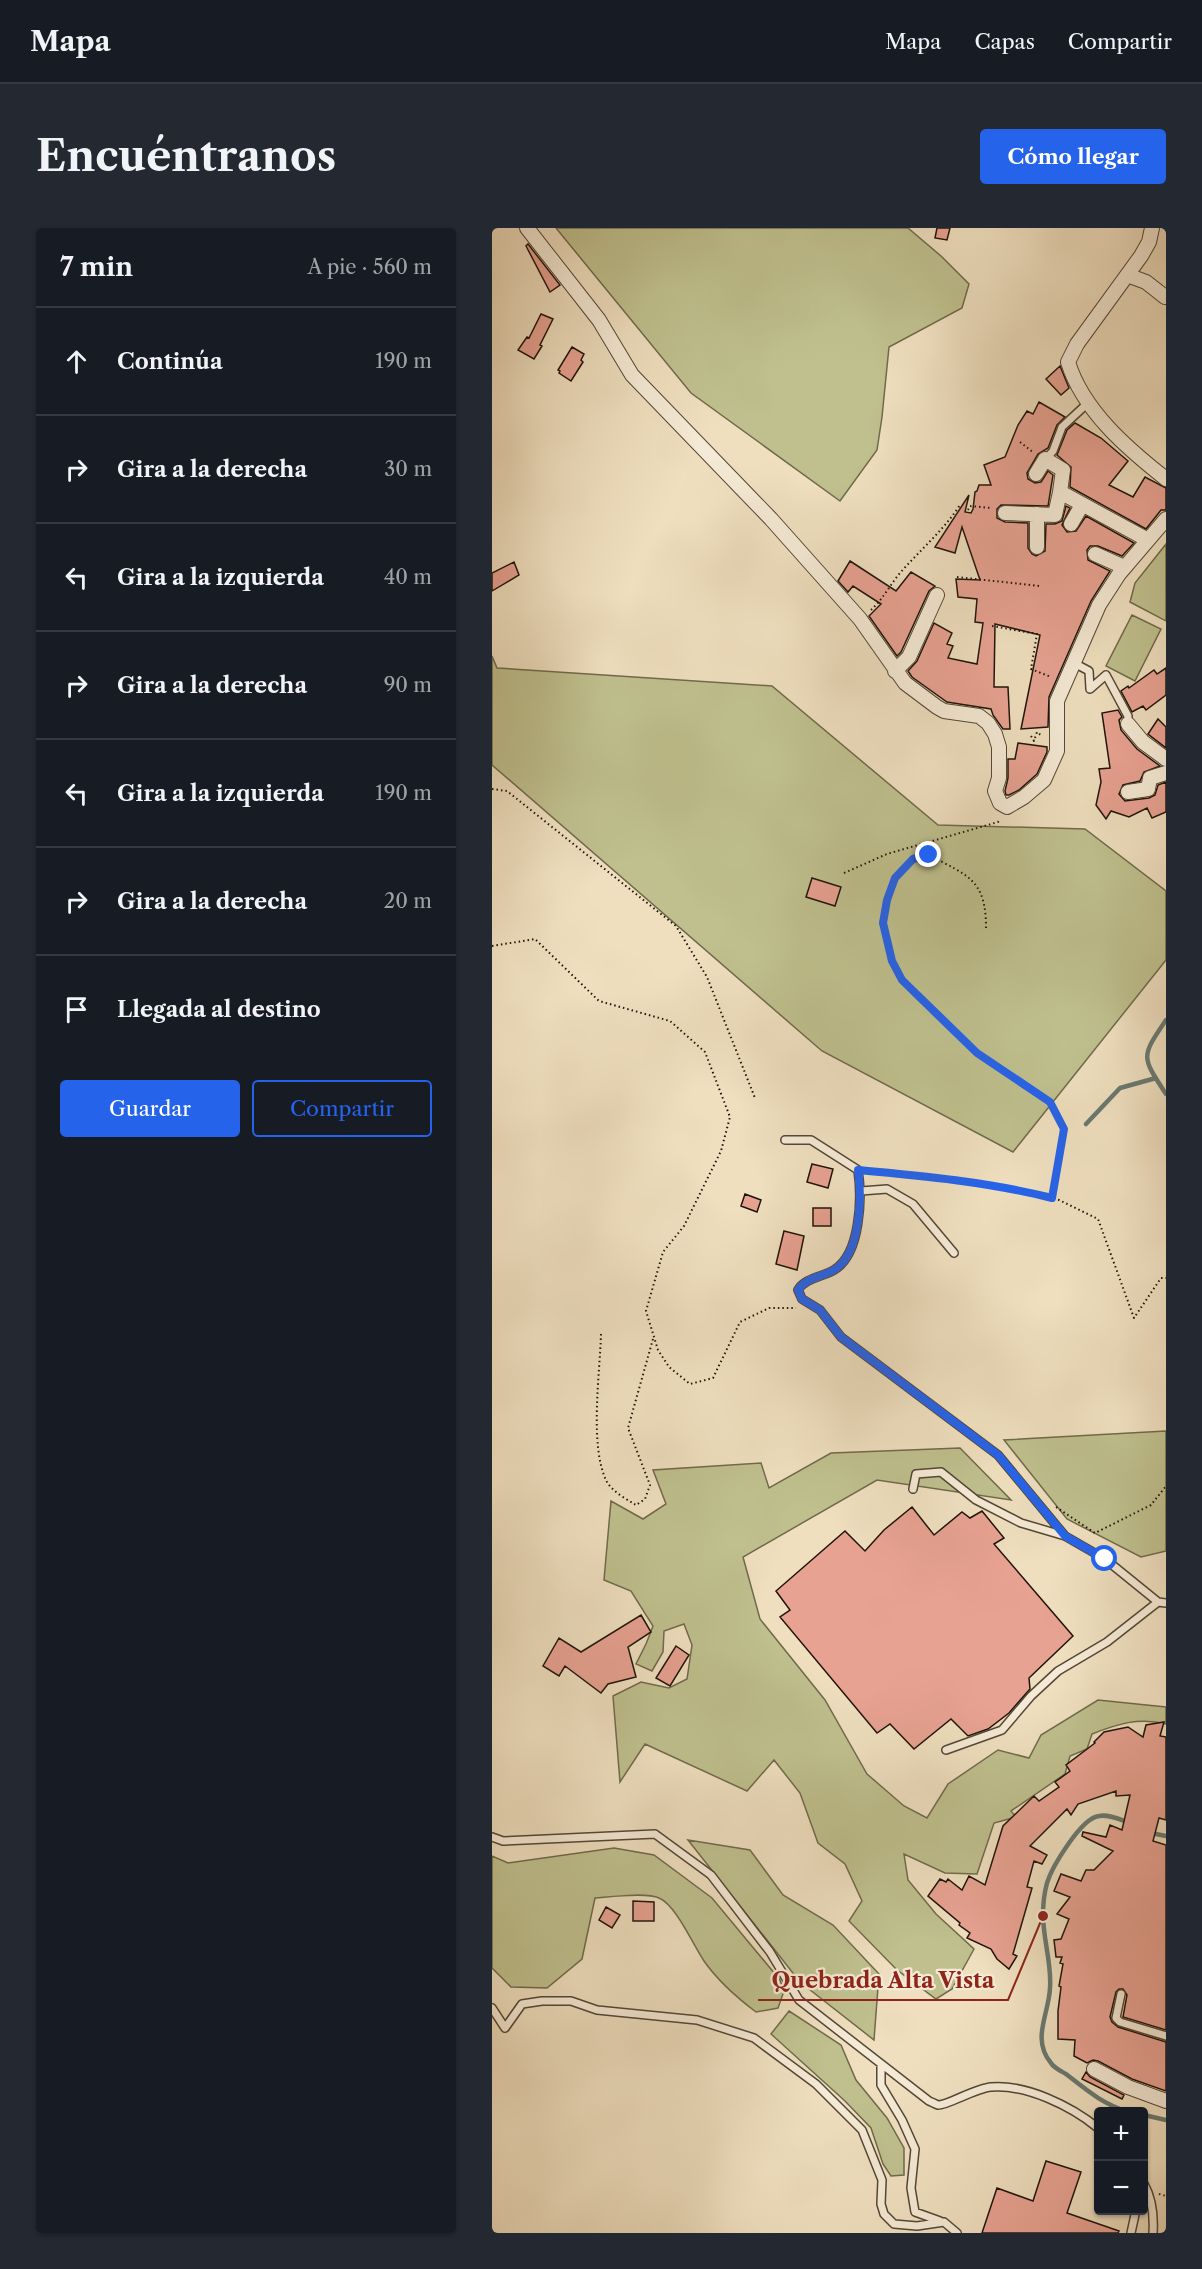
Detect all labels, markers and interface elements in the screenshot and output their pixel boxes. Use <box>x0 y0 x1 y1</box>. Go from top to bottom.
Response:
text: Mapa <box>30 24 111 58</box>
text: Mapa <box>885 29 941 54</box>
text: Capas <box>974 29 1035 54</box>
text: Compartir <box>1068 29 1172 54</box>
button: Cómo llegar <box>980 129 1166 184</box>
text: Encuéntranos <box>36 130 336 182</box>
text: 7 min <box>60 251 133 283</box>
text: A pie · 560 m <box>308 255 432 279</box>
icon: ahead <box>60 345 93 378</box>
text: Continúa <box>117 348 223 375</box>
text: 190 m <box>375 349 432 373</box>
icon: right <box>60 453 93 486</box>
text: Gira a la derecha <box>117 456 307 483</box>
text: 30 m <box>384 457 432 481</box>
icon: left <box>60 561 93 594</box>
text: Gira a la izquierda <box>117 564 324 591</box>
text: 40 m <box>384 565 432 589</box>
icon: right <box>60 669 93 702</box>
text: Gira a la derecha <box>117 672 307 699</box>
text: 90 m <box>384 673 432 697</box>
icon: left <box>60 777 93 810</box>
text: Gira a la izquierda <box>117 780 324 807</box>
text: 190 m <box>375 781 432 805</box>
route end <box>915 841 941 867</box>
icon: right <box>60 885 93 918</box>
text: Gira a la derecha <box>117 888 307 915</box>
text: 20 m <box>384 889 432 913</box>
icon: arrive <box>60 993 93 1026</box>
text: Llegada al destino <box>117 996 321 1023</box>
button: Guardar <box>60 1080 240 1137</box>
button: Compartir <box>252 1080 432 1137</box>
route start <box>1091 1545 1117 1571</box>
callout: Quebrada Alta Vista <box>758 1960 1008 2000</box>
text: Quebrada Alta Vista <box>771 1967 995 1994</box>
map controls <box>1094 2107 1148 2215</box>
button: + <box>1094 2107 1148 2161</box>
button: − <box>1094 2161 1148 2215</box>

